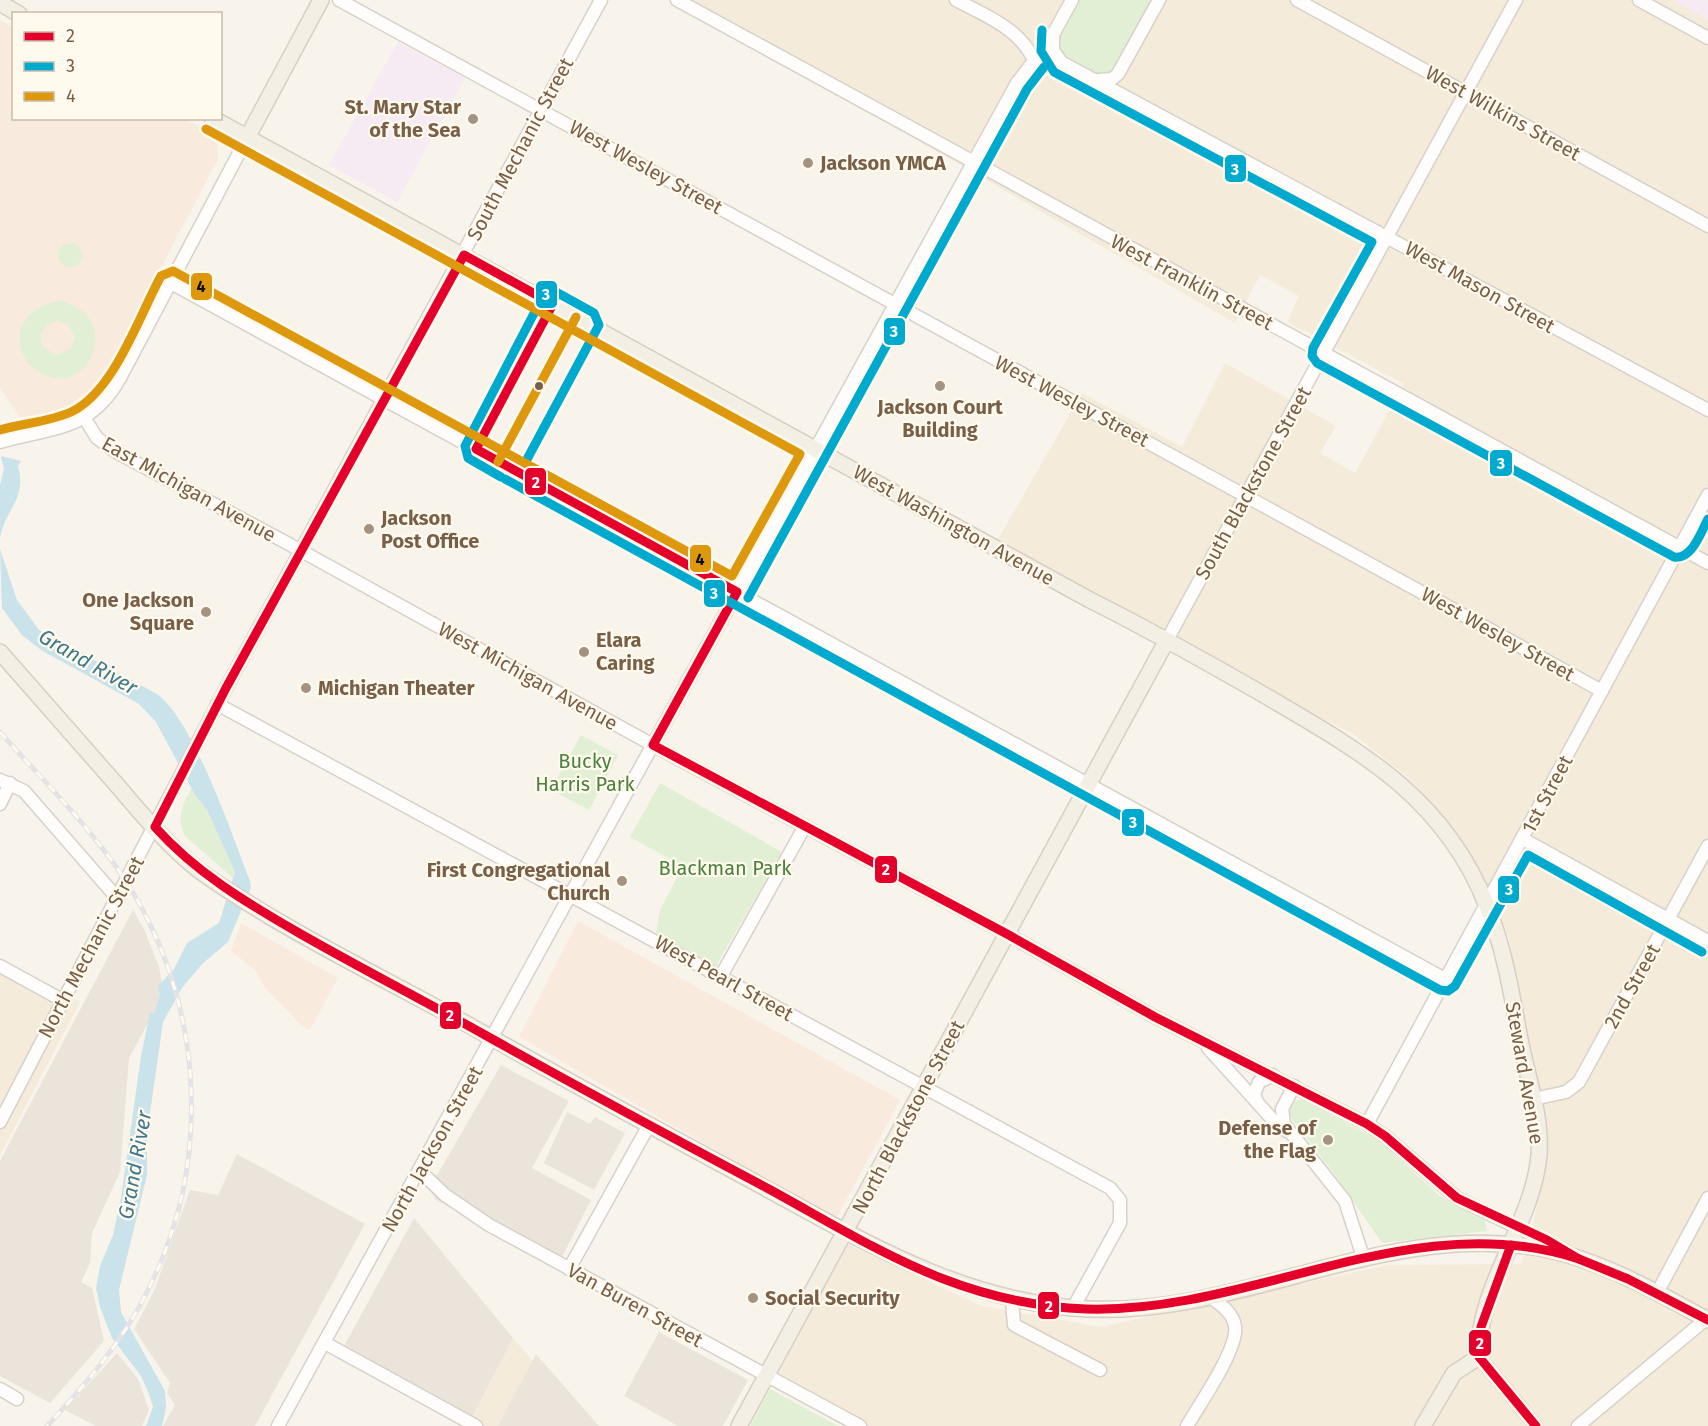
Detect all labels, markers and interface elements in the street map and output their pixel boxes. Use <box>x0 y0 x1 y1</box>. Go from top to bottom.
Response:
legend <box>12 12 222 120</box>
text: 2 <box>66 25 75 47</box>
street label: South Mechanic Street <box>462 53 579 245</box>
text: 3 <box>66 55 75 77</box>
street label: West Wilkins Street <box>1421 60 1585 166</box>
text: 4 <box>66 85 76 107</box>
place label: St. Mary Star of the Sea <box>344 95 462 142</box>
marker: St. Mary Star of the Sea <box>466 112 480 126</box>
street label: West Wesley Street <box>565 115 728 219</box>
place label: Jackson YMCA <box>819 151 947 175</box>
line badge: 3 <box>1224 154 1247 183</box>
marker: Jackson YMCA <box>801 156 815 170</box>
text: 3 <box>1230 160 1239 179</box>
street label: West Franklin Street <box>1107 229 1278 335</box>
street label: West Mason Street <box>1401 236 1560 339</box>
line badge: 4 <box>190 272 213 301</box>
text: 4 <box>196 277 206 296</box>
line badge: 3 <box>535 280 558 309</box>
text: 3 <box>541 285 550 304</box>
line badge: 3 <box>883 317 906 346</box>
text: 3 <box>889 322 898 341</box>
street label: West Wesley Street <box>991 350 1154 452</box>
marker: Jackson Court Building <box>933 379 947 393</box>
unlabelled marker <box>533 380 545 392</box>
street label: South Blackstone Street <box>1190 382 1316 584</box>
place label: Jackson Court Building <box>876 395 1003 442</box>
street label: East Michigan Avenue <box>98 431 280 547</box>
line badge: 3 <box>1489 449 1513 477</box>
text: 3 <box>1496 454 1505 473</box>
street label: West Washington Avenue <box>849 460 1059 590</box>
line badge: 2 <box>524 467 547 496</box>
text: 2 <box>532 473 540 492</box>
place label: Jackson Post Office <box>380 506 479 553</box>
marker: Jackson Post Office <box>362 522 376 536</box>
line badge: 4 <box>689 544 712 573</box>
text: 4 <box>695 550 705 569</box>
line badge: 3 <box>703 579 726 608</box>
street label: West Wesley Street <box>1417 582 1580 686</box>
text: 3 <box>709 584 718 603</box>
place label: One Jackson Square <box>82 588 194 635</box>
marker: One Jackson Square <box>199 605 213 619</box>
street label: West Michigan Avenue <box>434 617 622 735</box>
water label: Grand River <box>34 623 143 701</box>
place label: Elara Caring <box>596 628 655 675</box>
marker: Elara Caring <box>577 645 591 659</box>
place label: Michigan Theater <box>318 676 475 700</box>
marker: Michigan Theater <box>299 681 313 695</box>
park label: Bucky Harris Park <box>535 749 636 796</box>
street label: 1st Street <box>1517 750 1578 837</box>
line badge: 3 <box>1121 808 1145 837</box>
text: 3 <box>1128 813 1137 832</box>
street label: North Mechanic Street <box>33 851 149 1042</box>
line badge: 2 <box>874 855 898 884</box>
park label: Blackman Park <box>659 856 792 880</box>
place label: First Congregational Church <box>427 858 610 905</box>
text: 2 <box>882 860 890 879</box>
marker: First Congregational Church <box>615 874 629 888</box>
line badge: 3 <box>1497 875 1520 904</box>
text: 3 <box>1504 880 1513 899</box>
street label: West Pearl Street <box>650 930 798 1026</box>
street label: 2nd Street <box>1599 939 1665 1033</box>
street label: Steward Avenue <box>1501 1000 1549 1146</box>
line badge: 2 <box>439 1001 462 1030</box>
text: 2 <box>446 1006 454 1025</box>
street label: North Blackstone Street <box>847 1015 970 1218</box>
street label: North Jackson Street <box>376 1061 488 1236</box>
water label: Grand River <box>113 1108 158 1221</box>
place label: Defense of the Flag <box>1218 1116 1318 1163</box>
marker: Defense of the Flag <box>1321 1133 1335 1147</box>
street label: Van Buren Street <box>563 1258 708 1353</box>
place label: Social Security <box>765 1286 900 1310</box>
marker: Social Security <box>746 1291 760 1305</box>
line badge: 2 <box>1037 1291 1060 1320</box>
text: 2 <box>1045 1297 1053 1316</box>
line badge: 2 <box>1468 1329 1492 1357</box>
text: 2 <box>1476 1334 1484 1353</box>

